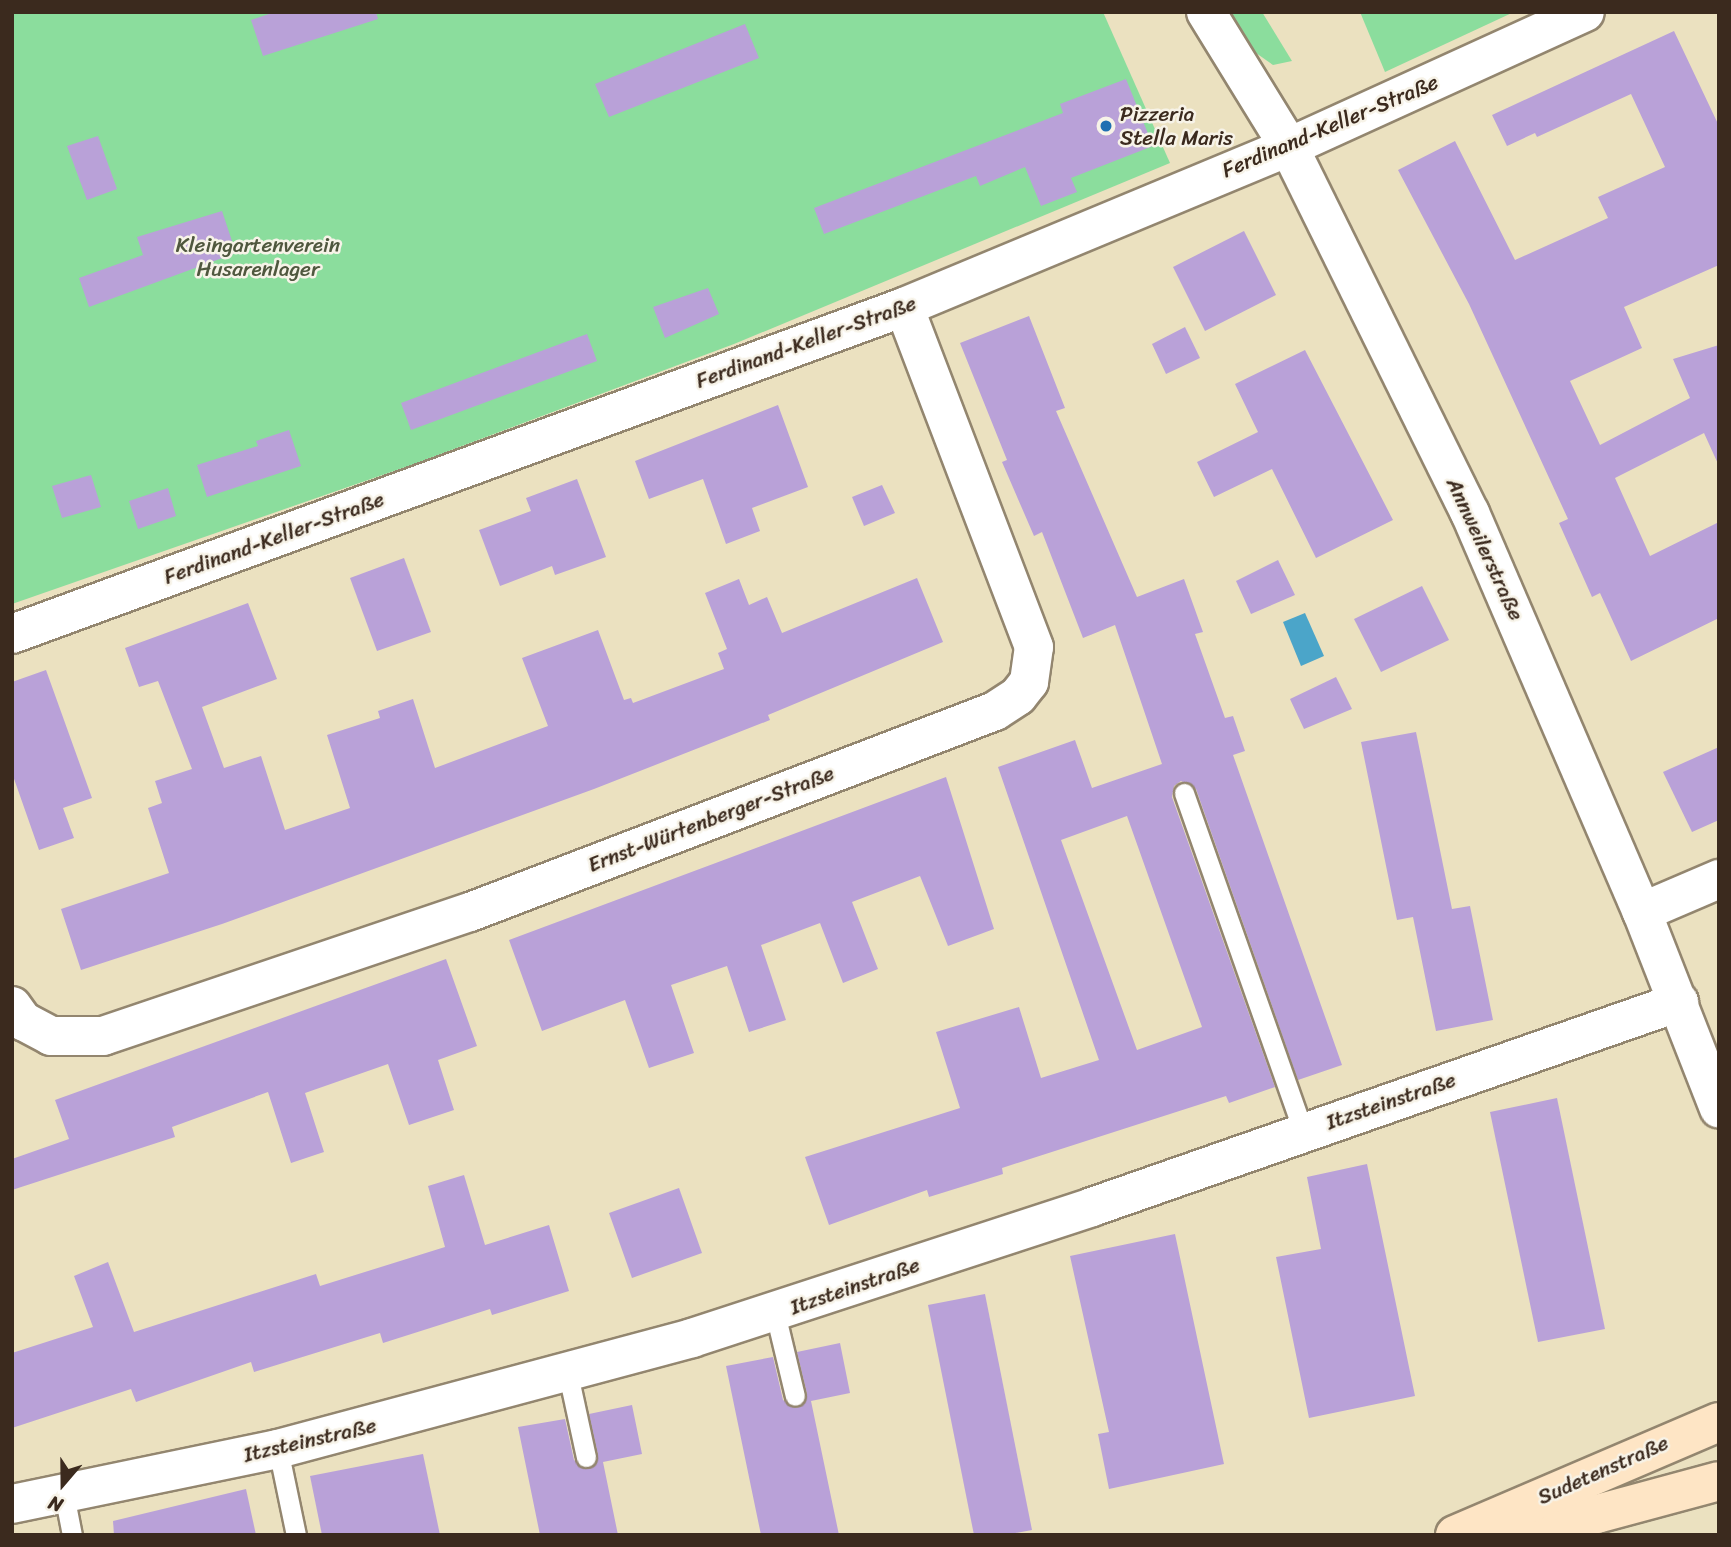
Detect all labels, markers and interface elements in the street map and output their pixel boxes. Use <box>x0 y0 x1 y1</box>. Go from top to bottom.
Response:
street label: Ferdinand-Keller-Straße <box>1218 69 1442 183</box>
place label: Pizzeria Stella Maris <box>1120 101 1233 151</box>
marker: Pizzeria Stella Maris <box>1098 118 1114 134</box>
park label: Kleingartenverein Husarenlager <box>176 232 340 282</box>
street label: Ferdinand-Keller-Straße <box>692 290 920 394</box>
street label: Annweilerstraße <box>1441 474 1529 624</box>
street label: Ferdinand-Keller-Straße <box>160 486 388 590</box>
street label: Ernst-Würtenberger-Straße <box>584 760 838 878</box>
street label: Itzsteinstraße <box>1323 1067 1459 1135</box>
street label: Itzsteinstraße <box>787 1252 923 1320</box>
street label: Itzsteinstraße <box>241 1412 379 1468</box>
street label: Sudetenstraße <box>1534 1430 1672 1510</box>
north arrow <box>28 1449 98 1519</box>
text: N <box>44 1486 67 1522</box>

